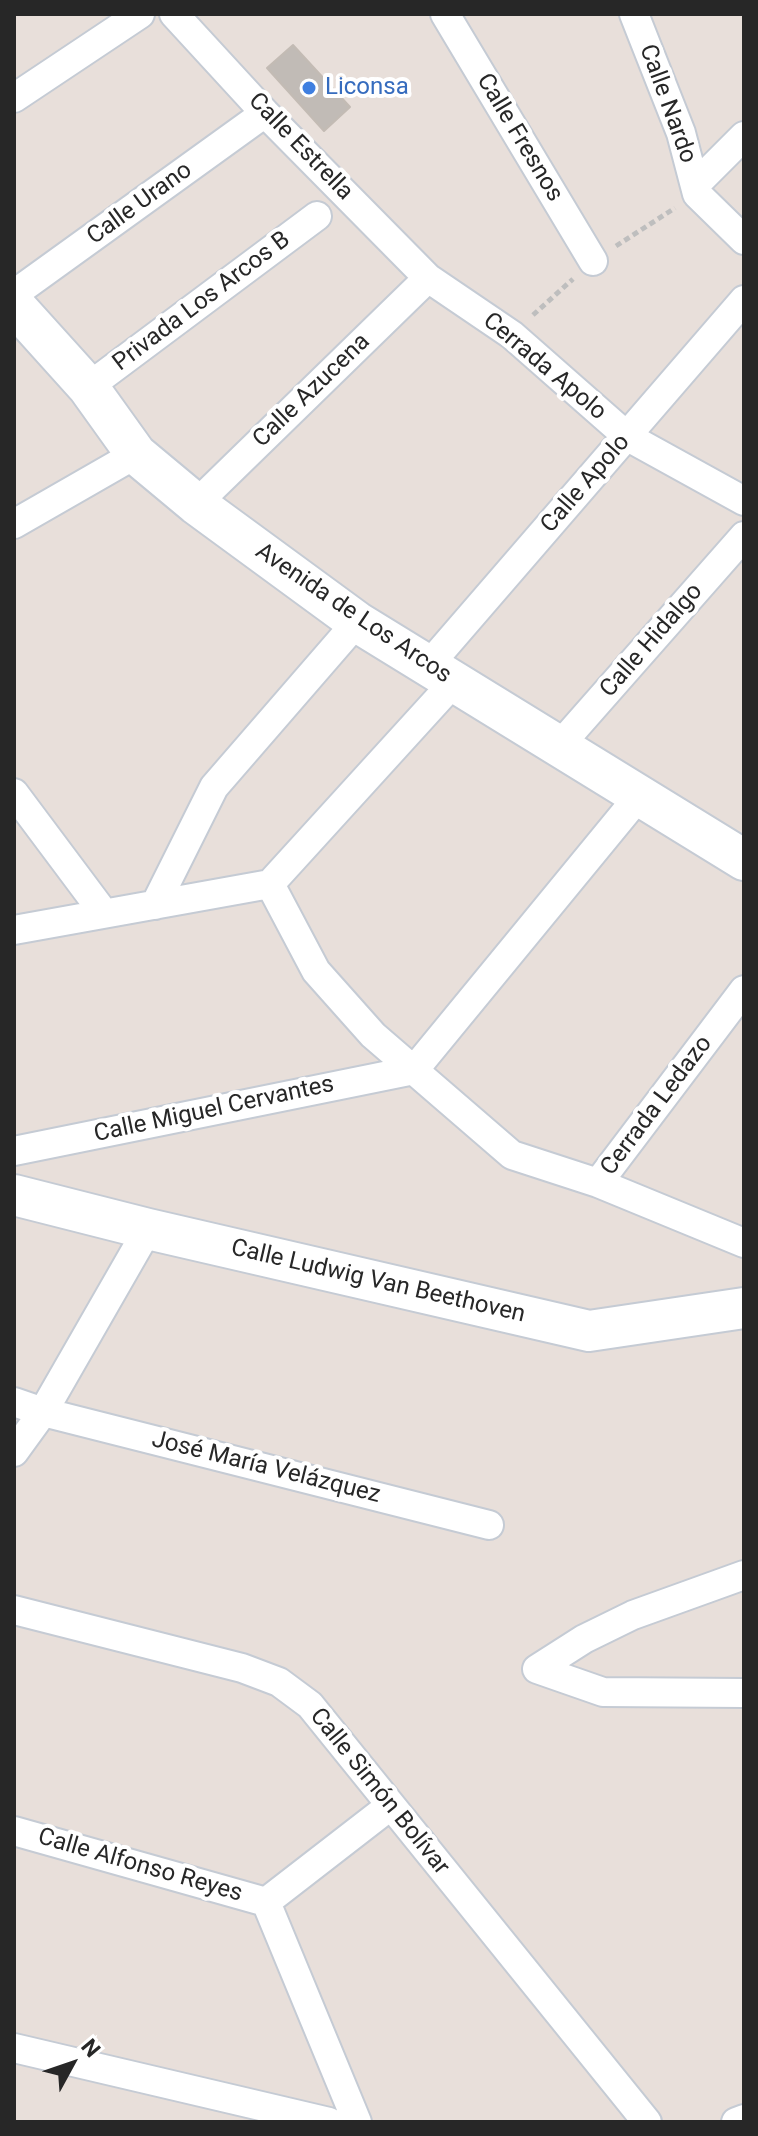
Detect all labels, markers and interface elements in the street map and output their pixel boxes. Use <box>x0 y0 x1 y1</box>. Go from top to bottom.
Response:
street label: Calle Nardo <box>632 41 702 167</box>
street label: Calle Fresnos <box>469 69 569 207</box>
place label: Liconsa <box>325 74 409 102</box>
marker: Liconsa <box>300 79 318 97</box>
street label: Calle Estrella <box>242 87 358 207</box>
street label: Calle Urano <box>82 156 198 252</box>
street label: Privada Los Arcos B <box>108 226 296 378</box>
street label: Cerrada Apolo <box>476 307 612 427</box>
street label: Calle Azucena <box>247 328 377 454</box>
street label: Calle Apolo <box>535 429 637 539</box>
street label: Avenida de Los Arcos <box>249 538 457 690</box>
street label: Calle Hidalgo <box>595 578 709 704</box>
street label: Cerrada Ledazo <box>595 1030 719 1182</box>
street label: Calle Miguel Cervantes <box>91 1071 337 1149</box>
street label: Calle Ludwig Van Beethoven <box>228 1234 528 1330</box>
street label: José María Velázquez <box>149 1426 383 1510</box>
street label: Calle Simón Bolívar <box>303 1703 455 1881</box>
street label: Calle Alfonso Reyes <box>34 1823 246 1909</box>
north arrow <box>32 2024 112 2104</box>
text: N <box>76 2034 105 2062</box>

